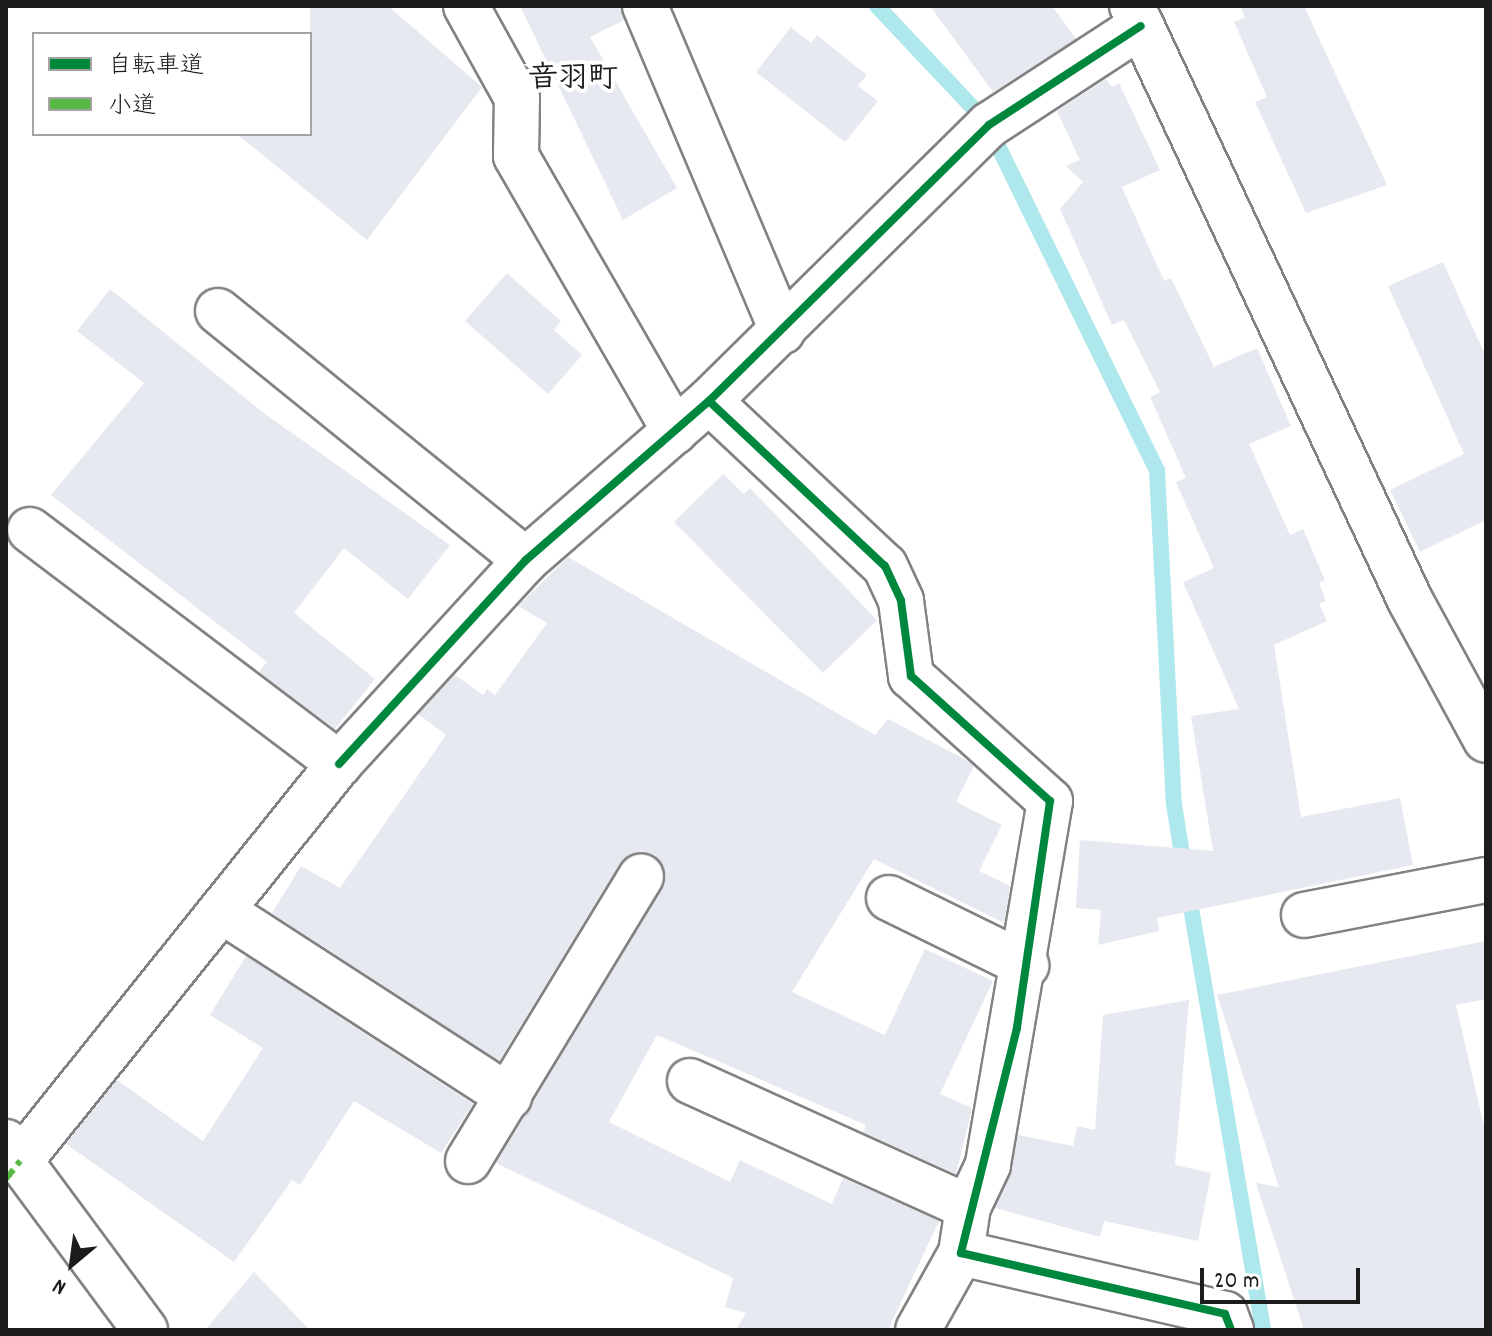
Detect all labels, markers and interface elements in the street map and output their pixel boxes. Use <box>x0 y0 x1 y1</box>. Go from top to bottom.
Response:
legend <box>32 32 312 136</box>
text: 自転車道 <box>108 50 204 84</box>
district label: 音羽町 <box>528 63 618 99</box>
text: 小道 <box>108 90 156 124</box>
north arrow <box>32 1224 112 1304</box>
scale bar <box>1204 1252 1364 1302</box>
text: 20 m <box>1214 1265 1260 1299</box>
text: N <box>48 1269 72 1302</box>

